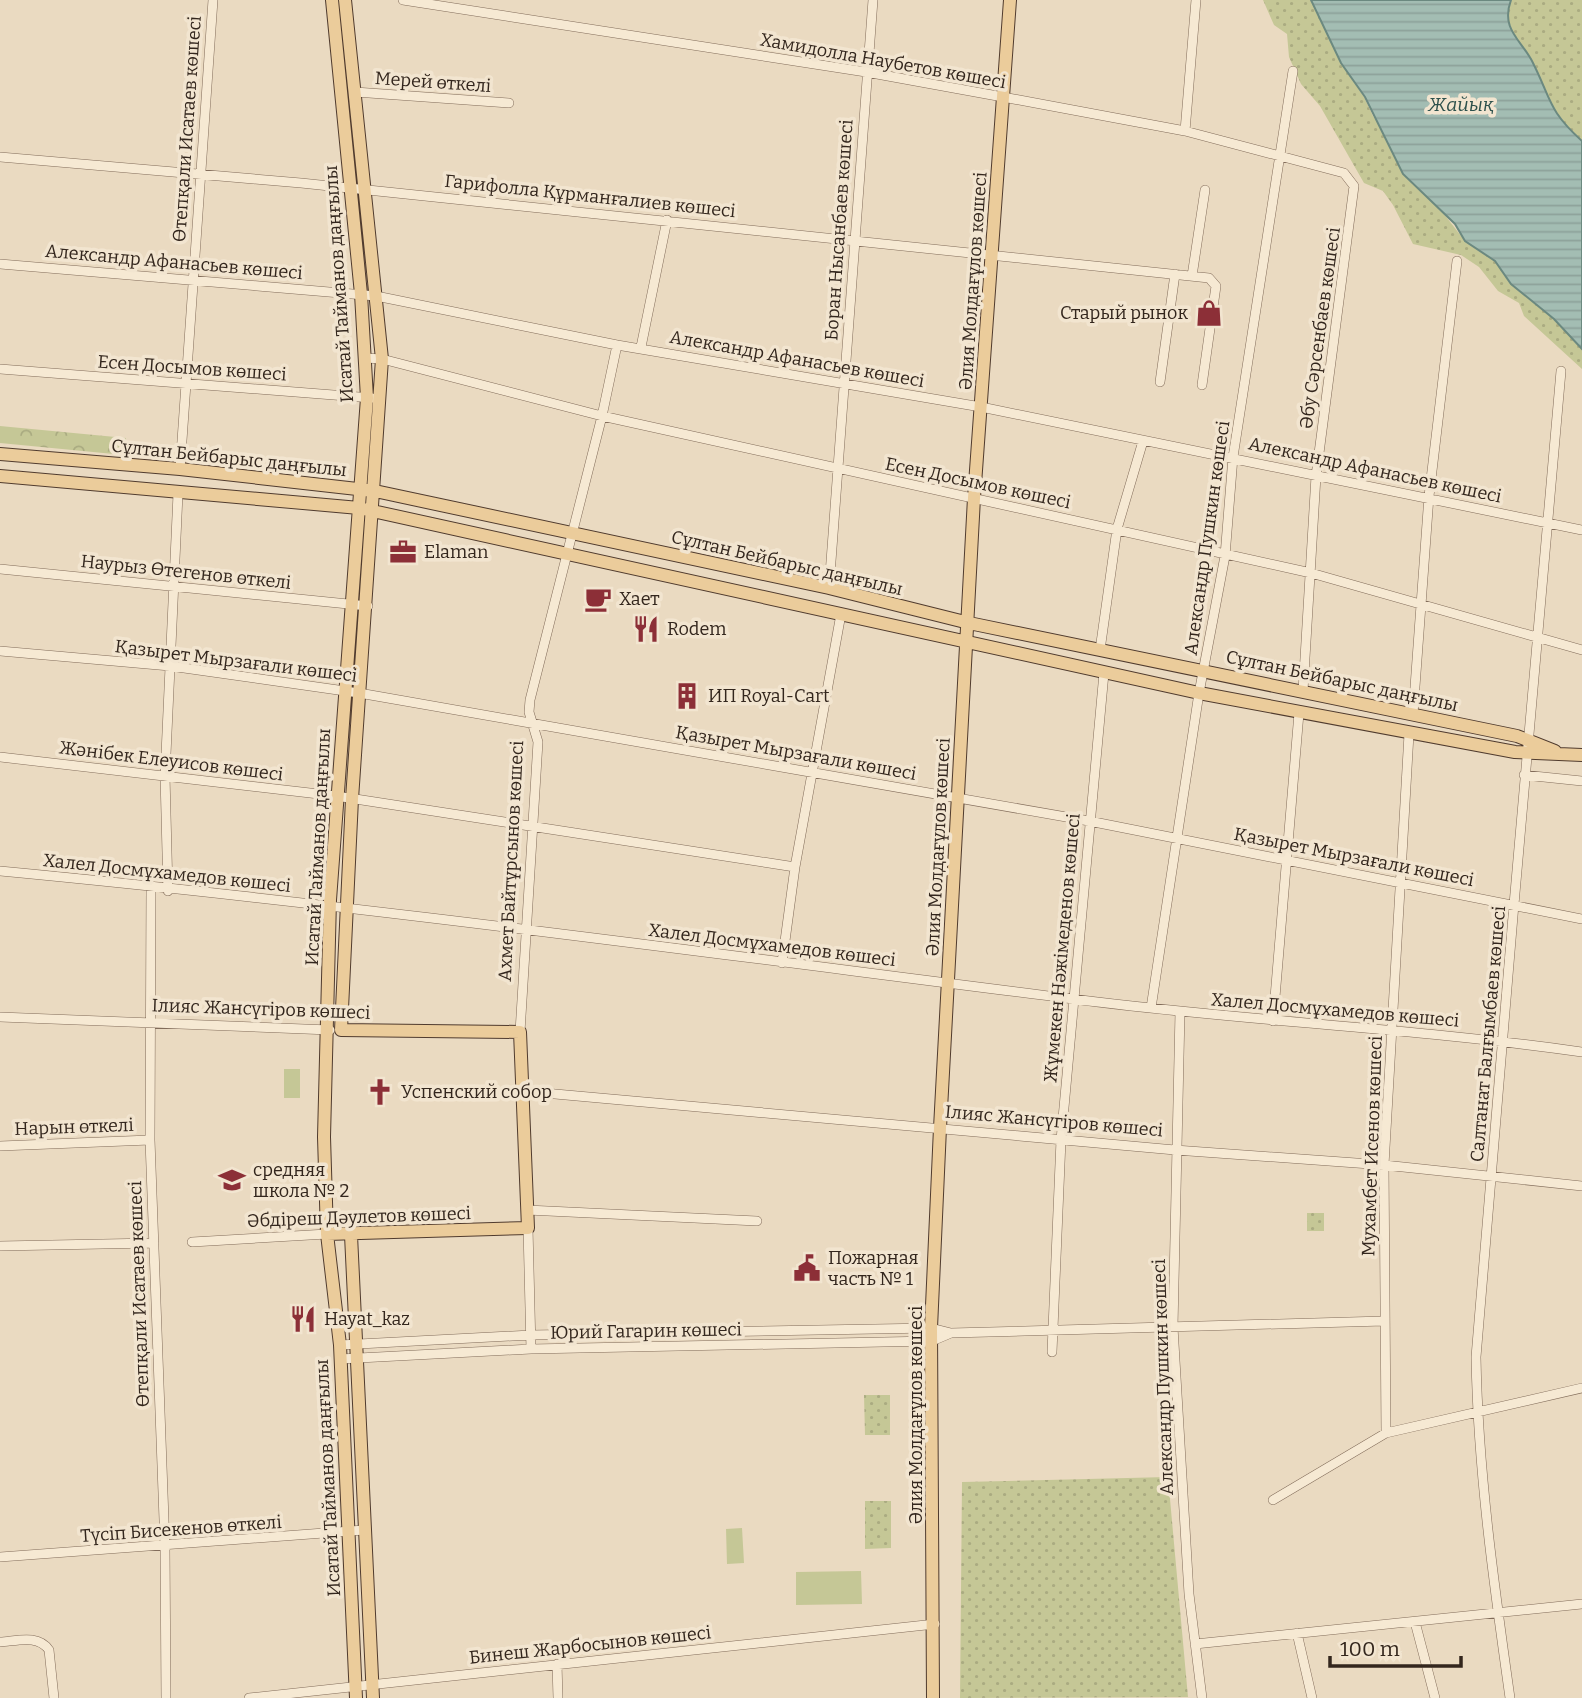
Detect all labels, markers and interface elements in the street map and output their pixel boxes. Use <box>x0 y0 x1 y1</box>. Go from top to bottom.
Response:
street label: Өтепқали Исатаев көшесі <box>168 15 206 243</box>
street label: Хамидолла Наубетов көшесі <box>758 29 1008 93</box>
street label: Мерей өткелі <box>374 67 492 97</box>
water label: Жайық <box>1427 93 1494 116</box>
street label: Боран Нысанбаев көшесі <box>820 119 858 341</box>
street label: Исатай Тайманов даңғылы <box>320 165 358 403</box>
street label: Гарифолла Құрманғалиев көшесі <box>443 170 737 222</box>
street label: Әлия Молдағұлов көшесі <box>954 171 992 391</box>
street label: Әбу Сәрсенбаев көшесі <box>1295 226 1345 430</box>
street label: Александр Афанасьев көшесі <box>44 240 304 284</box>
shop icon: Старый рынок <box>1194 298 1224 328</box>
place label: Старый рынок <box>1060 302 1188 324</box>
street label: Александр Афанасьев көшесі <box>668 326 926 392</box>
street label: Есен Досымов көшесі <box>97 350 287 386</box>
street label: Александр Пушкин көшесі <box>1180 419 1234 657</box>
street label: Александр Афанасьев көшесі <box>1246 432 1504 508</box>
street label: Сұлтан Бейбарыс даңғылы <box>110 435 348 481</box>
street label: Есен Досымов көшесі <box>883 453 1073 513</box>
street label: Сұлтан Бейбарыс даңғылы <box>669 526 905 600</box>
office icon: Elaman <box>388 537 418 567</box>
place label: Elaman <box>424 541 489 563</box>
street label: Наурыз Өтегенов өткелі <box>80 550 292 594</box>
cafe icon: Хает <box>583 584 613 614</box>
place label: Хает <box>619 588 660 610</box>
restaurant icon: Rodem <box>631 614 661 644</box>
place label: Rodem <box>667 618 727 640</box>
street label: Қазырет Мырзағали көшесі <box>114 635 358 687</box>
street label: Сұлтан Бейбарыс даңғылы <box>1224 646 1460 716</box>
building icon: ИП Royal-Cart <box>672 681 702 711</box>
place label: ИП Royal-Cart <box>708 685 830 707</box>
street label: Қазырет Мырзағали көшесі <box>674 721 918 785</box>
street label: Исатай Тайманов даңғылы <box>301 728 335 966</box>
street label: Жәнібек Елеуисов көшесі <box>58 736 284 786</box>
street label: Әлия Молдағұлов көшесі <box>921 737 955 957</box>
street label: Ахмет Байтұрсынов көшесі <box>494 740 528 982</box>
street label: Жұмекен Нәжімеденов көшесі <box>1039 812 1085 1084</box>
street label: Қазырет Мырзағали көшесі <box>1232 823 1476 891</box>
street label: Халел Досмұхамедов көшесі <box>42 849 292 897</box>
street label: Салтанат Балғымбаев көшесі <box>1466 905 1510 1163</box>
street label: Халел Досмұхамедов көшесі <box>647 919 897 971</box>
street label: Халел Досмұхамедов көшесі <box>1210 988 1460 1032</box>
street label: Ілияс Жансүгіров көшесі <box>151 994 371 1024</box>
street label: Мухамбет Исенов көшесі <box>1357 1035 1387 1257</box>
church icon: Успенский собор <box>365 1077 395 1107</box>
place label: Успенский собор <box>401 1081 552 1103</box>
street label: Ілияс Жансүгіров көшесі <box>944 1101 1164 1141</box>
street label: Нарын өткелі <box>14 1114 134 1140</box>
place label: cредняя школа № 2 <box>253 1159 349 1202</box>
school or university icon: cредняя школа № 2 <box>217 1165 247 1195</box>
street label: Өтепқали Исатаев көшесі <box>124 1180 154 1408</box>
street label: Әбдіреш Дәулетов көшесі <box>247 1202 471 1232</box>
place label: Пожарная часть № 1 <box>827 1247 919 1290</box>
public building icon: Пожарная часть № 1 <box>792 1253 822 1283</box>
street label: Александр Пушкин көшесі <box>1148 1258 1178 1496</box>
restaurant icon: Hayat_kaz <box>288 1304 318 1334</box>
street label: Әлия Молдағұлов көшесі <box>905 1306 927 1524</box>
place label: Hayat_kaz <box>324 1308 410 1330</box>
street label: Юрий Гагарин көшесі <box>550 1318 742 1344</box>
street label: Исатай Тайманов даңғылы <box>311 1359 345 1597</box>
street label: Түсіп Бисекенов өткелі <box>80 1511 282 1547</box>
street label: Бинеш Жарбосынов көшесі <box>468 1621 712 1669</box>
scale bar <box>1330 1624 1461 1668</box>
text: 100 m <box>1340 1636 1400 1662</box>

